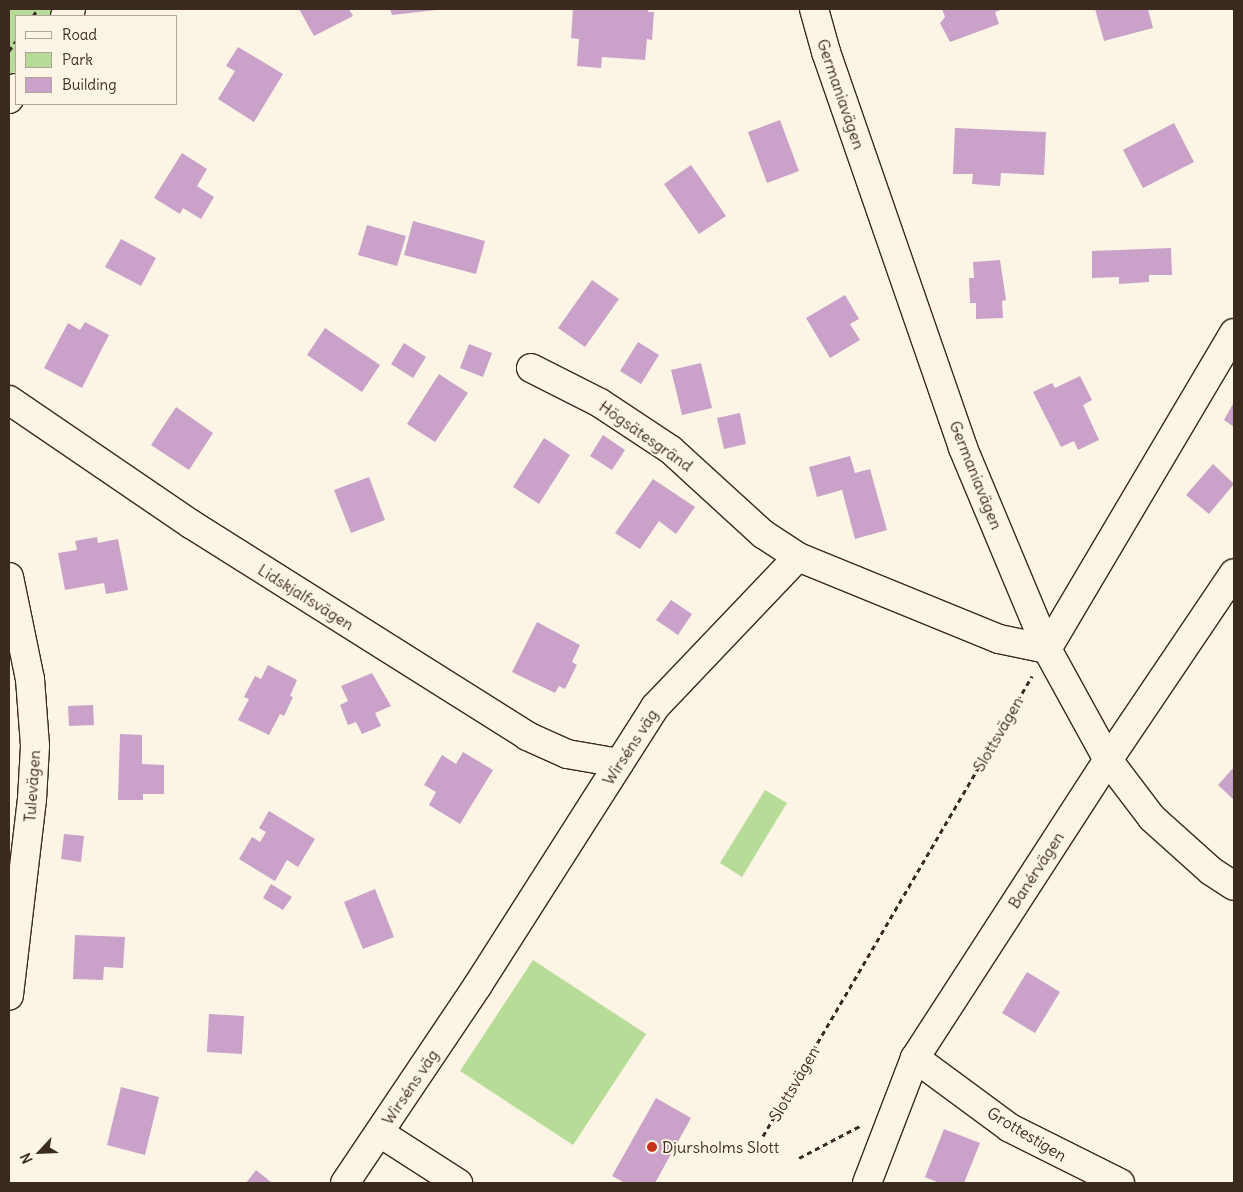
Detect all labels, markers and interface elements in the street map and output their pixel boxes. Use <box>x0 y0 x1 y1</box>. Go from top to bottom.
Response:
legend <box>15 15 178 105</box>
text: Road <box>62 25 97 44</box>
street label: Germaniavägen <box>813 36 869 152</box>
text: Park <box>62 50 93 69</box>
text: Building <box>62 75 117 94</box>
street label: Högsätesgränd <box>595 397 697 475</box>
street label: Germaniavägen <box>945 418 1007 532</box>
street label: Lidskjalfsvägen <box>254 560 358 634</box>
street label: Slottsvägen <box>969 693 1027 775</box>
street label: Wirséns väg <box>598 705 662 789</box>
street label: Tulevägen <box>20 749 44 823</box>
street label: Banérvägen <box>1004 828 1068 912</box>
street label: Slottsvägen <box>765 1043 823 1125</box>
street label: Wirséns väg <box>378 1046 442 1128</box>
street label: Grottestigen <box>984 1103 1070 1165</box>
north arrow <box>15 1127 65 1177</box>
place label: Djursholms Slott <box>662 1137 779 1157</box>
marker: Djursholms Slott <box>646 1141 658 1153</box>
text: N <box>16 1150 37 1167</box>

